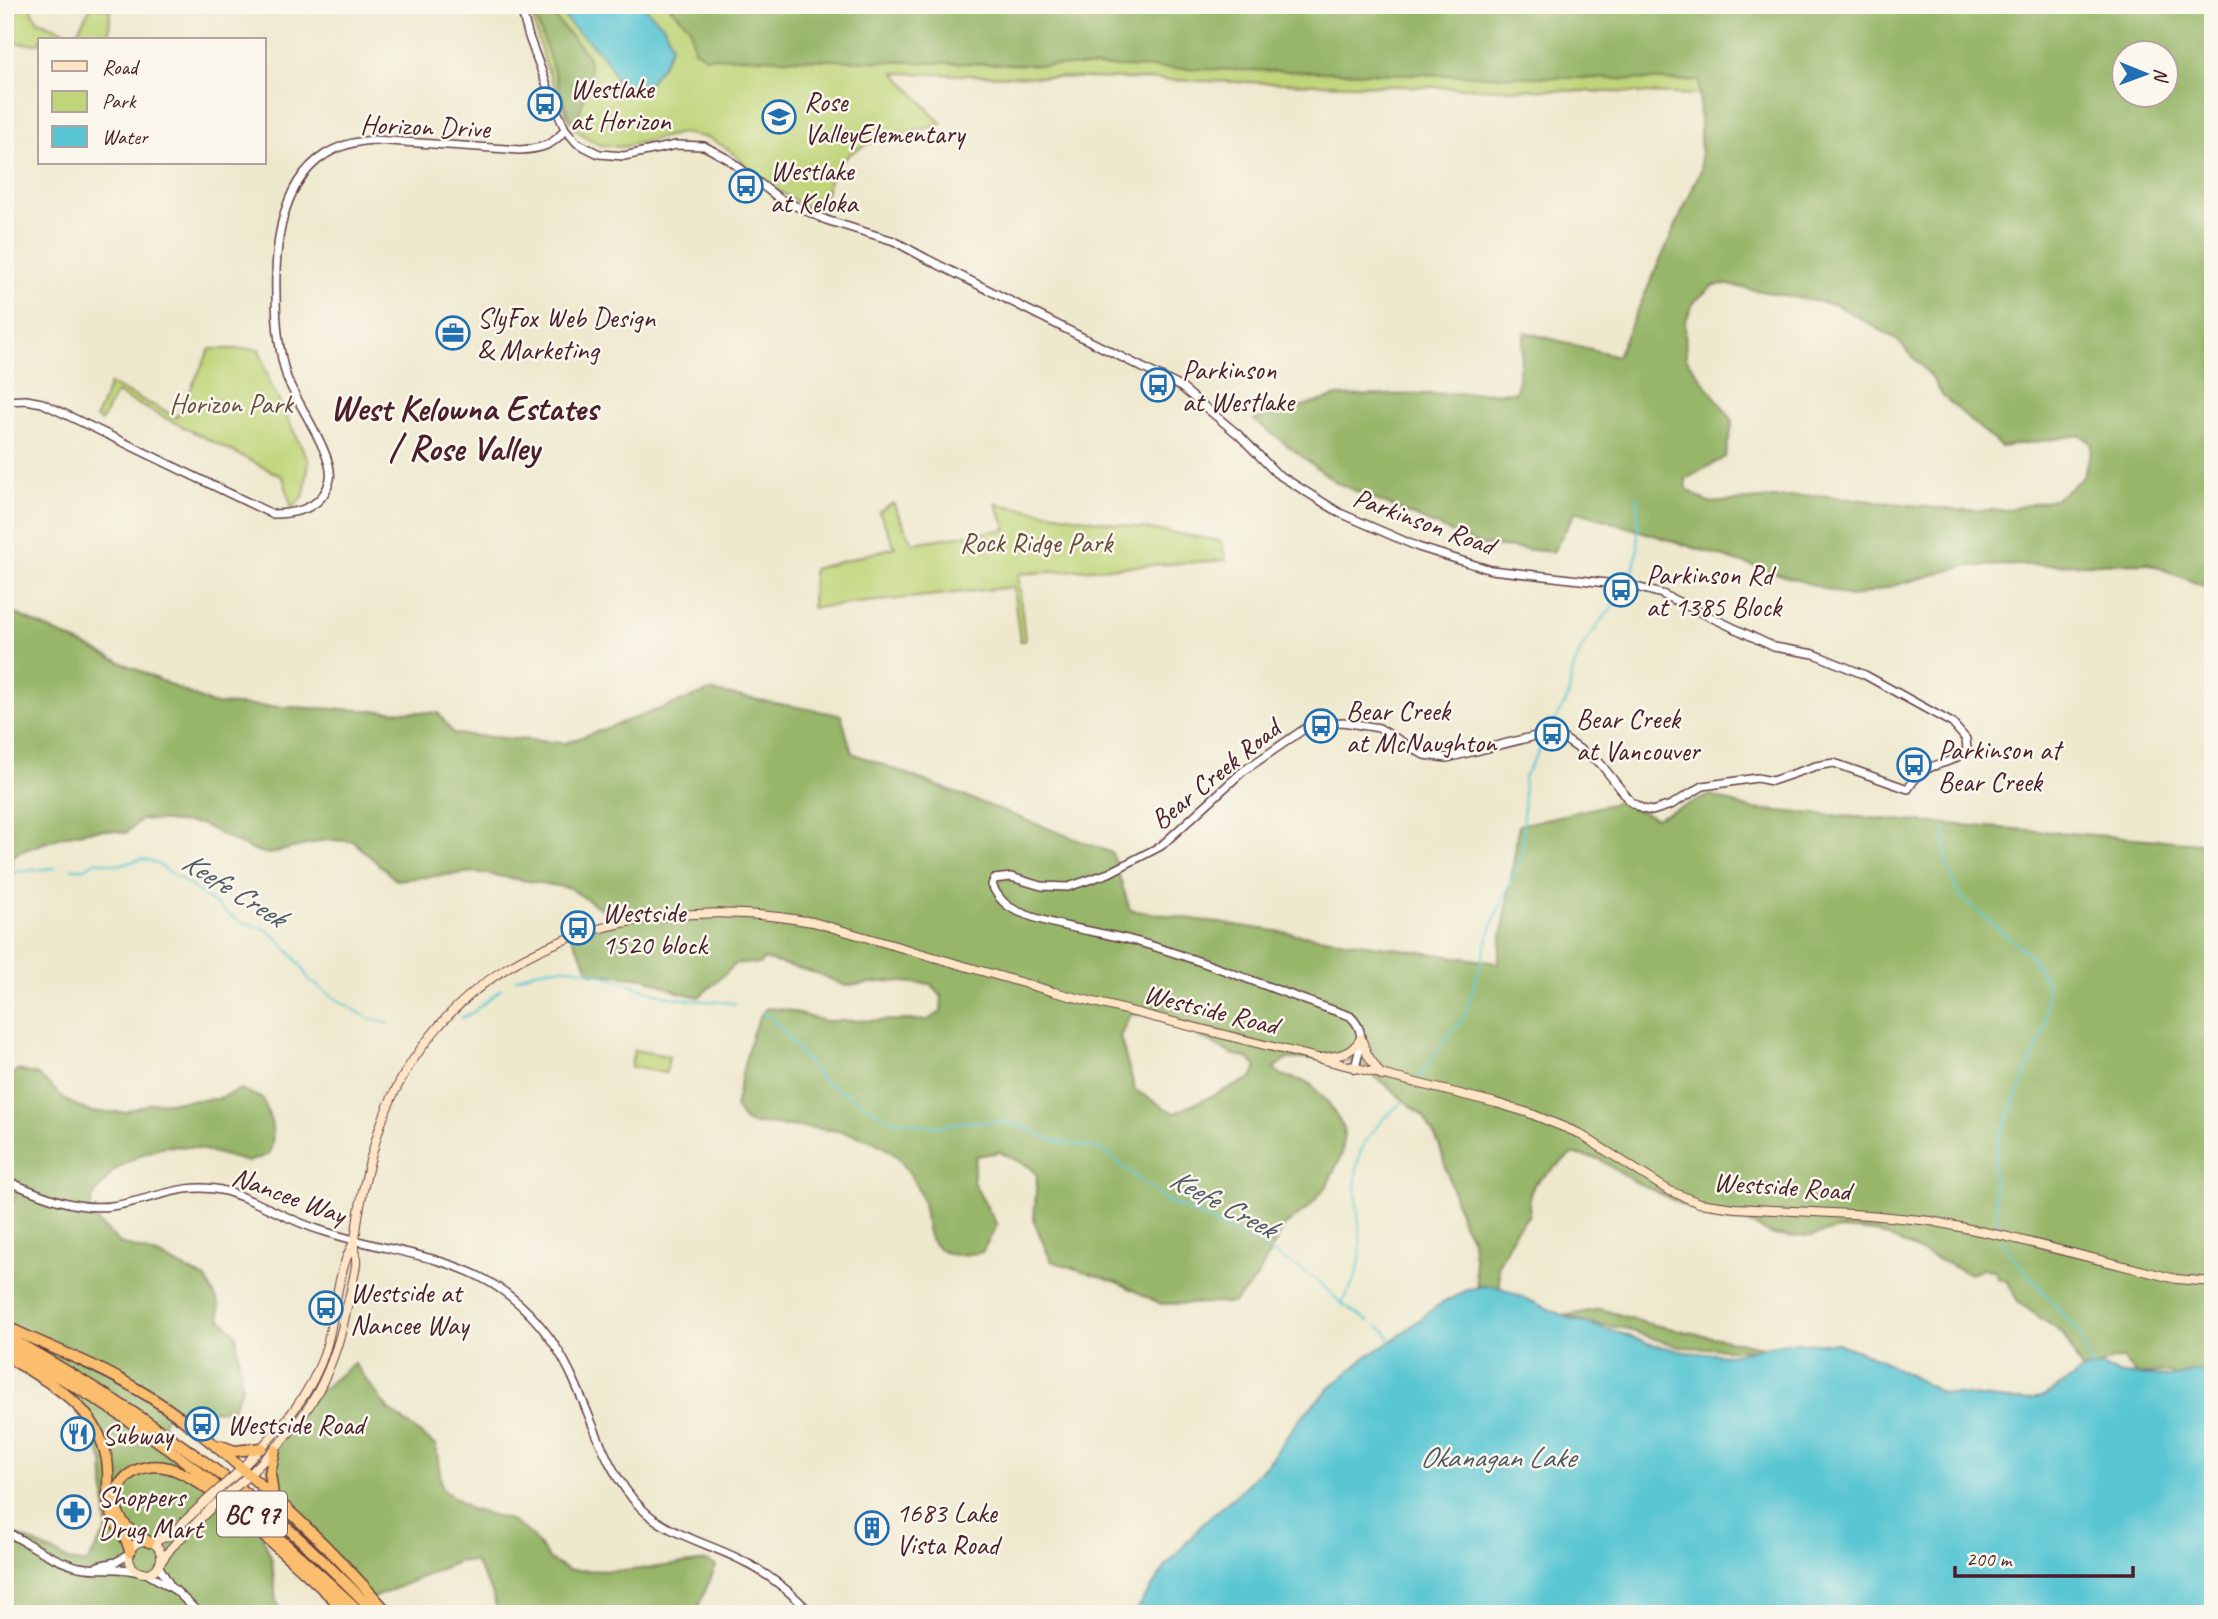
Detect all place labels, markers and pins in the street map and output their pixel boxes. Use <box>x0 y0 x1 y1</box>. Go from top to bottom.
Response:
place label: Westlake at Horizon <box>570 71 672 138</box>
place label: Rose ValleyElementary <box>804 84 967 151</box>
bus stop icon: Westlake at Horizon <box>526 85 564 123</box>
school or university icon: Rose ValleyElementary <box>760 98 798 136</box>
place label: Westlake at Keloka <box>770 153 859 220</box>
bus stop icon: Westlake at Keloka <box>727 167 765 205</box>
place label: SlyFox Web Design & Marketing <box>477 300 656 367</box>
office icon: SlyFox Web Design & Marketing <box>434 314 472 352</box>
place label: Parkinson at Westlake <box>1182 352 1296 419</box>
bus stop icon: Parkinson at Westlake <box>1139 366 1177 404</box>
place label: Parkinson Rd at 1385 Block <box>1646 557 1783 624</box>
bus stop icon: Parkinson Rd at 1385 Block <box>1602 571 1640 609</box>
place label: Bear Creek at McNaughton <box>1346 693 1498 760</box>
place label: Bear Creek at Vancouver <box>1576 701 1701 768</box>
bus stop icon: Bear Creek at McNaughton <box>1302 707 1340 745</box>
bus stop icon: Bear Creek at Vancouver <box>1533 715 1571 753</box>
place label: Parkinson at Bear Creek <box>1938 732 2064 799</box>
bus stop icon: Parkinson at Bear Creek <box>1895 746 1933 784</box>
place label: Westside 1520 block <box>602 895 709 962</box>
bus stop icon: Westside 1520 block <box>559 909 597 947</box>
place label: Westside at Nancee Way <box>350 1275 471 1342</box>
bus stop icon: Westside at Nancee Way <box>307 1289 345 1327</box>
bus stop icon: Westside Road <box>183 1405 221 1443</box>
place label: Westside Road <box>227 1407 368 1442</box>
restaurant icon: Subway <box>59 1415 97 1453</box>
place label: Subway <box>102 1417 175 1452</box>
place label: Shoppers Drug Mart <box>98 1479 205 1546</box>
pharmacy icon: Shoppers Drug Mart <box>55 1493 93 1531</box>
place label: 1683 Lake Vista Road <box>896 1495 1003 1562</box>
building icon: 1683 Lake Vista Road <box>853 1509 891 1547</box>

